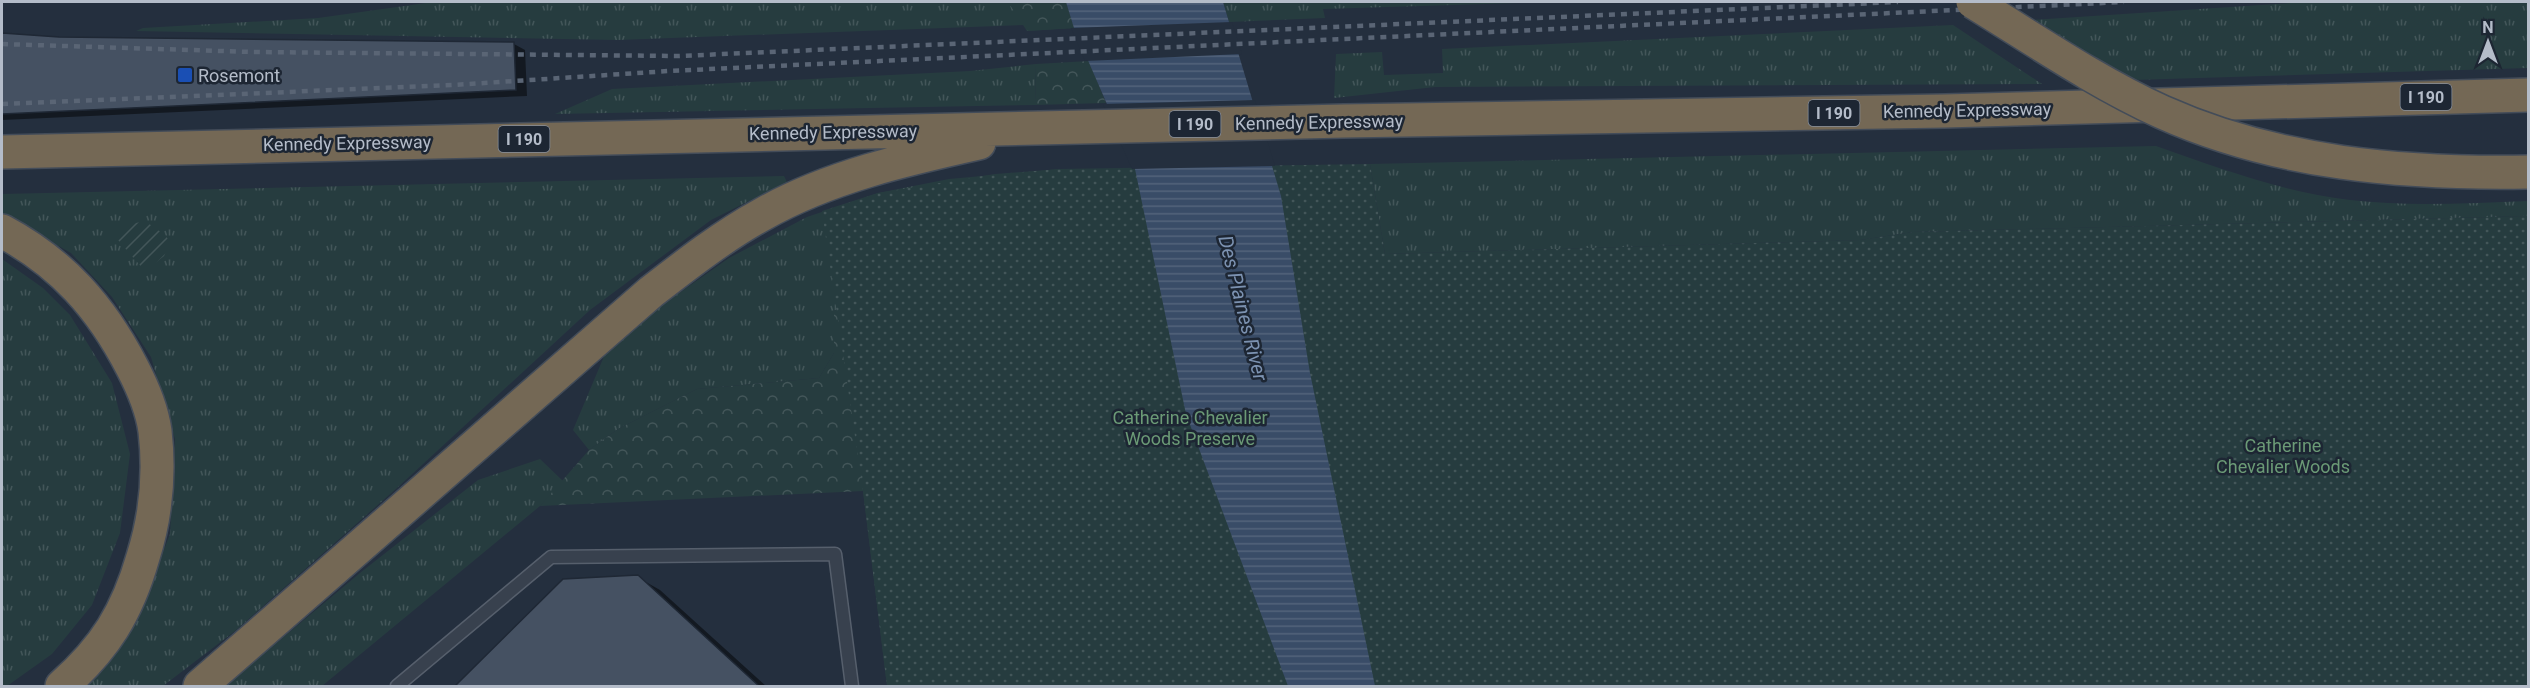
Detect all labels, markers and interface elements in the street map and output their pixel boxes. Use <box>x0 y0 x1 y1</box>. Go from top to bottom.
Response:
north arrow <box>2458 12 2518 72</box>
text: N <box>2482 18 2494 37</box>
place label: Rosemont <box>198 65 280 86</box>
marker: Rosemont <box>176 66 194 84</box>
road number: I 190 <box>2400 84 2452 110</box>
street label: Kennedy Expressway <box>1883 98 2052 122</box>
road number: I 190 <box>1808 100 1860 126</box>
street label: Kennedy Expressway <box>1235 110 1404 134</box>
road number: I 190 <box>1170 111 1220 137</box>
street label: Kennedy Expressway <box>749 120 918 144</box>
road number: I 190 <box>498 126 550 152</box>
street label: Kennedy Expressway <box>263 131 432 155</box>
water label: Des Plaines River <box>1213 233 1273 385</box>
park label: Catherine Chevalier Woods Preserve <box>1112 407 1268 449</box>
park label: Catherine Chevalier Woods <box>2216 435 2350 477</box>

